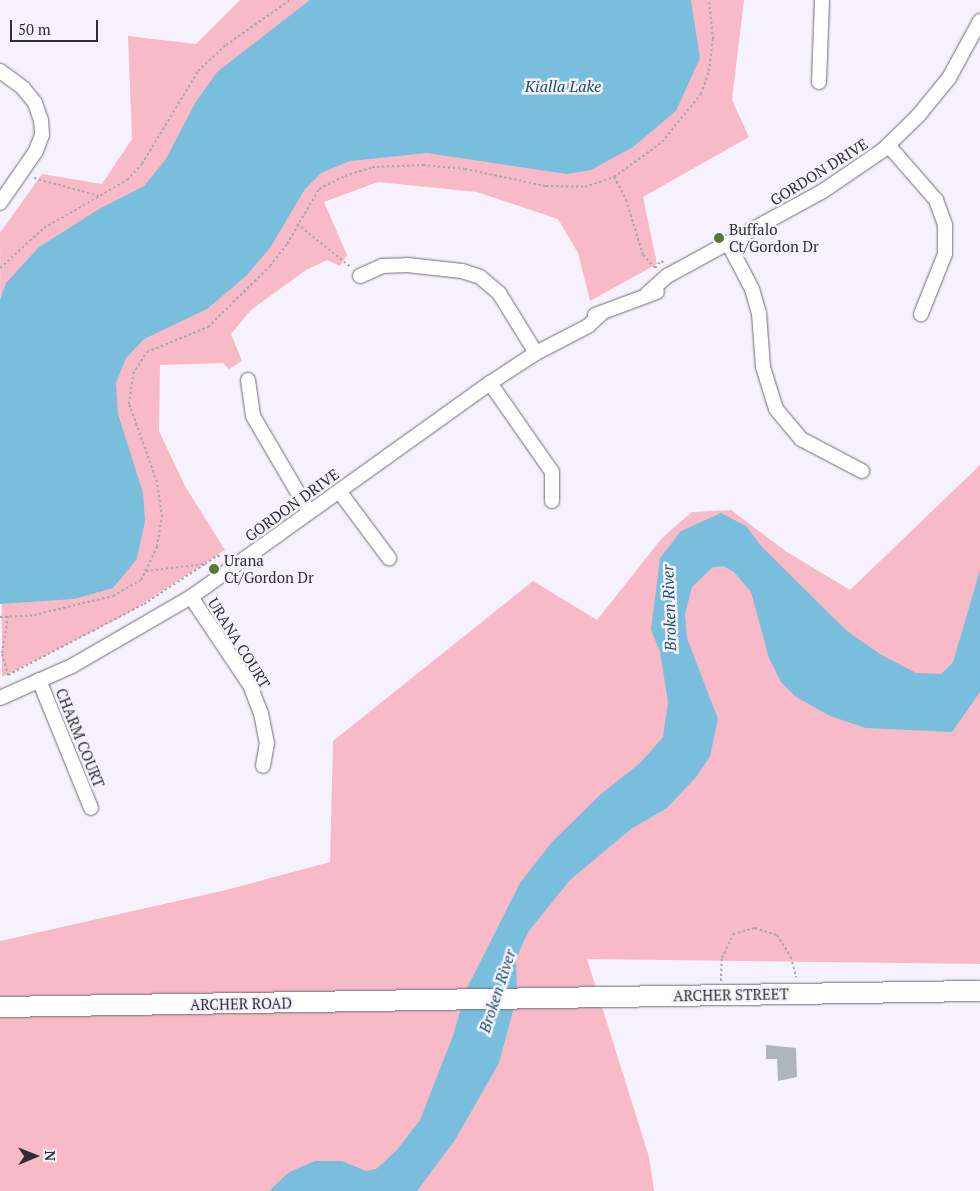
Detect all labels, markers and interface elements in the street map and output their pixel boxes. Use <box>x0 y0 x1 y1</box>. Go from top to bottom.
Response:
scale bar <box>12 10 100 42</box>
text: 50 m <box>18 19 51 39</box>
water label: Kialla Lake <box>525 76 601 96</box>
street label: GORDON DRIVE <box>767 135 871 209</box>
place label: Buffalo Ct/Gordon Dr <box>729 220 819 255</box>
marker: Buffalo Ct/Gordon Dr <box>713 232 725 244</box>
street label: GORDON DRIVE <box>242 465 342 545</box>
place label: Urana Ct/Gordon Dr <box>224 551 314 586</box>
marker: Urana Ct/Gordon Dr <box>208 563 220 575</box>
water label: Broken River <box>658 565 680 651</box>
street label: URANA COURT <box>204 594 274 692</box>
street label: CHARM COURT <box>52 686 108 790</box>
water label: Broken River <box>475 947 519 1035</box>
street label: ARCHER STREET <box>673 985 789 1005</box>
street label: ARCHER ROAD <box>190 994 292 1014</box>
north arrow <box>10 1131 60 1181</box>
text: N <box>41 1150 60 1161</box>

